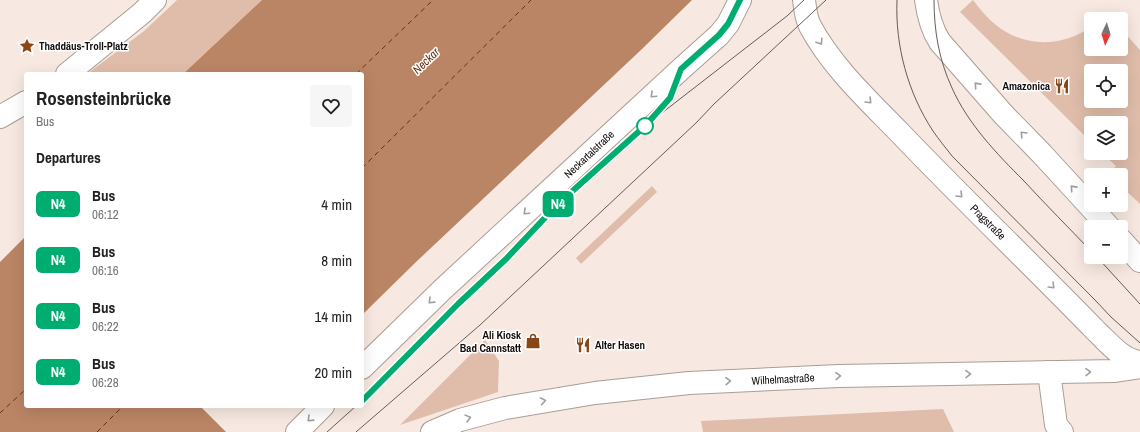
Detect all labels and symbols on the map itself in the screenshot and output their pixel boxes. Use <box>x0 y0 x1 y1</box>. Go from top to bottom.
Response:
north arrow <box>1084 12 1128 56</box>
place icon: Thaddäus-Troll-Platz <box>18 37 36 55</box>
one-way arrow <box>815 38 823 45</box>
place label: Thaddäus-Troll-Platz <box>39 39 128 53</box>
water label: Neckar <box>409 44 443 78</box>
restaurant icon: Amazonica <box>1053 77 1071 95</box>
place label: Amazonica <box>1002 79 1050 93</box>
one-way arrow <box>975 82 982 90</box>
one-way arrow <box>650 91 657 98</box>
one-way arrow <box>865 96 872 104</box>
unlabelled marker <box>636 117 654 135</box>
street label: Neckartalstraße <box>561 127 617 181</box>
one-way arrow <box>1020 131 1028 139</box>
one-way arrow <box>1070 185 1078 193</box>
one-way arrow <box>955 190 963 198</box>
line badge: N4 <box>540 191 576 217</box>
street label: Pragstraße <box>967 201 1009 243</box>
one-way arrow <box>523 207 531 215</box>
one-way arrow <box>1047 282 1055 289</box>
one-way arrow <box>428 296 436 303</box>
place label: Ali Kiosk Bad Cannstatt <box>460 328 522 355</box>
shop icon: Ali Kiosk Bad Cannstatt <box>524 332 542 350</box>
restaurant icon: Alter Hasen <box>574 336 592 354</box>
place label: Alter Hasen <box>595 338 645 352</box>
one-way arrow <box>1085 367 1091 376</box>
street label: Wilhelmastraße <box>751 370 815 388</box>
one-way arrow <box>965 370 971 378</box>
one-way arrow <box>835 372 841 380</box>
one-way arrow <box>725 377 731 386</box>
one-way arrow <box>540 397 547 406</box>
one-way arrow <box>307 414 315 422</box>
one-way arrow <box>464 414 471 423</box>

